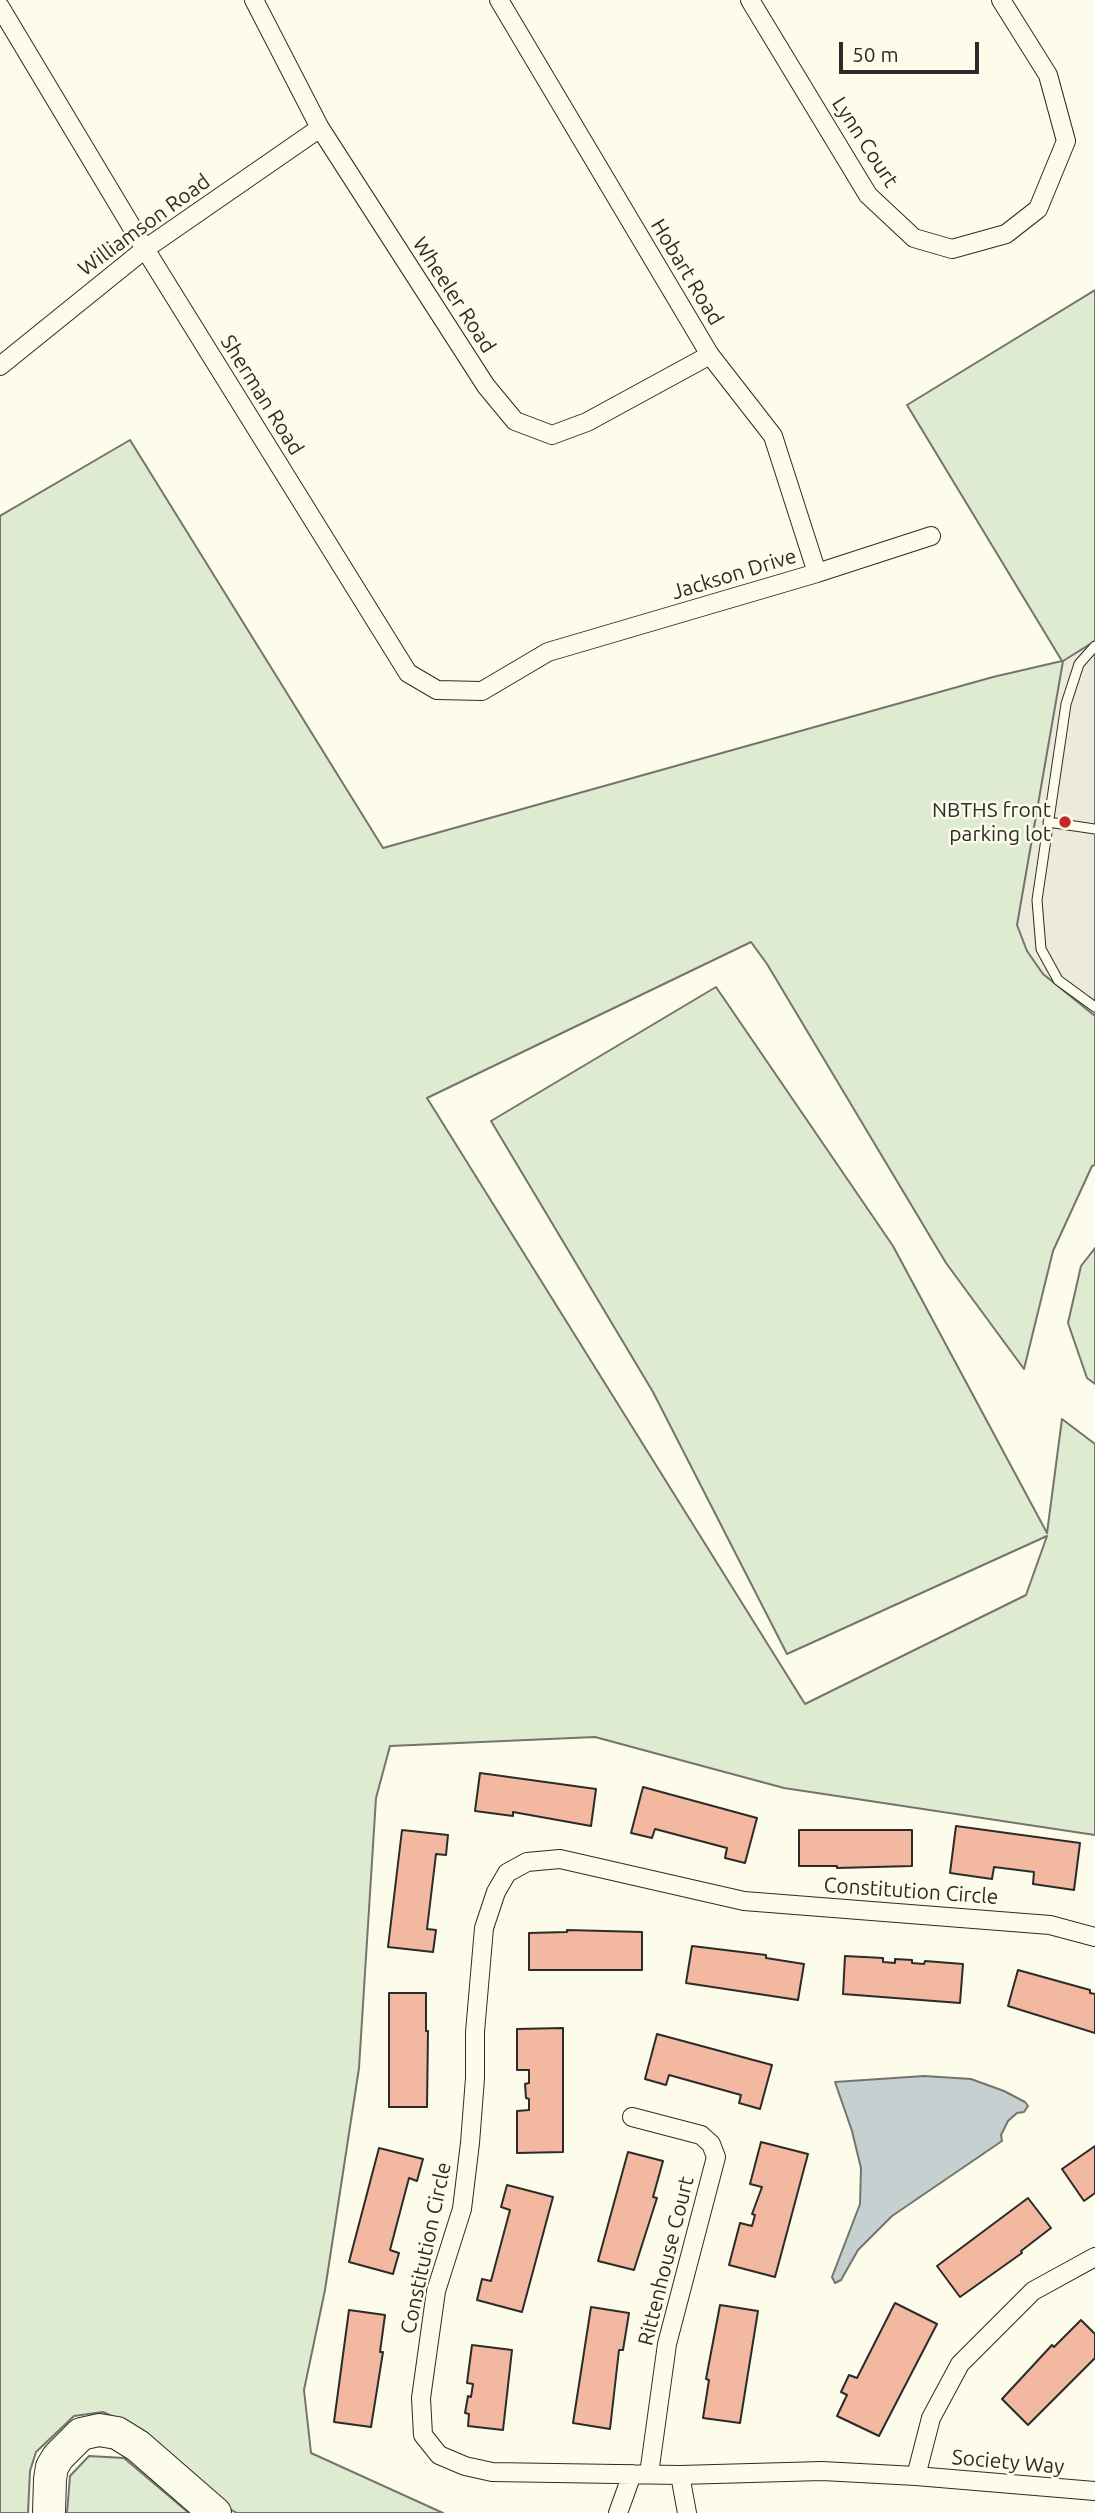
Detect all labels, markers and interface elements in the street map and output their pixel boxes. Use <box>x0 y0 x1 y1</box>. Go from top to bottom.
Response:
scale bar <box>843 28 983 72</box>
text: 50 m <box>852 42 899 66</box>
street label: Lynn Court <box>826 92 904 192</box>
street label: Williamson Road <box>73 169 215 281</box>
street label: Hobart Road <box>645 214 729 330</box>
street label: Wheeler Road <box>407 232 501 358</box>
street label: Sherman Road <box>215 330 309 460</box>
street label: Jackson Drive <box>668 543 800 605</box>
place label: NBTHS front parking lot <box>932 797 1051 847</box>
marker: NBTHS front parking lot <box>1057 814 1073 830</box>
street label: Constitution Circle <box>823 1872 999 1910</box>
street label: Constitution Circle <box>395 2160 457 2336</box>
street label: Rittenhouse Court <box>633 2174 699 2348</box>
street label: Society Way <box>951 2445 1065 2479</box>

